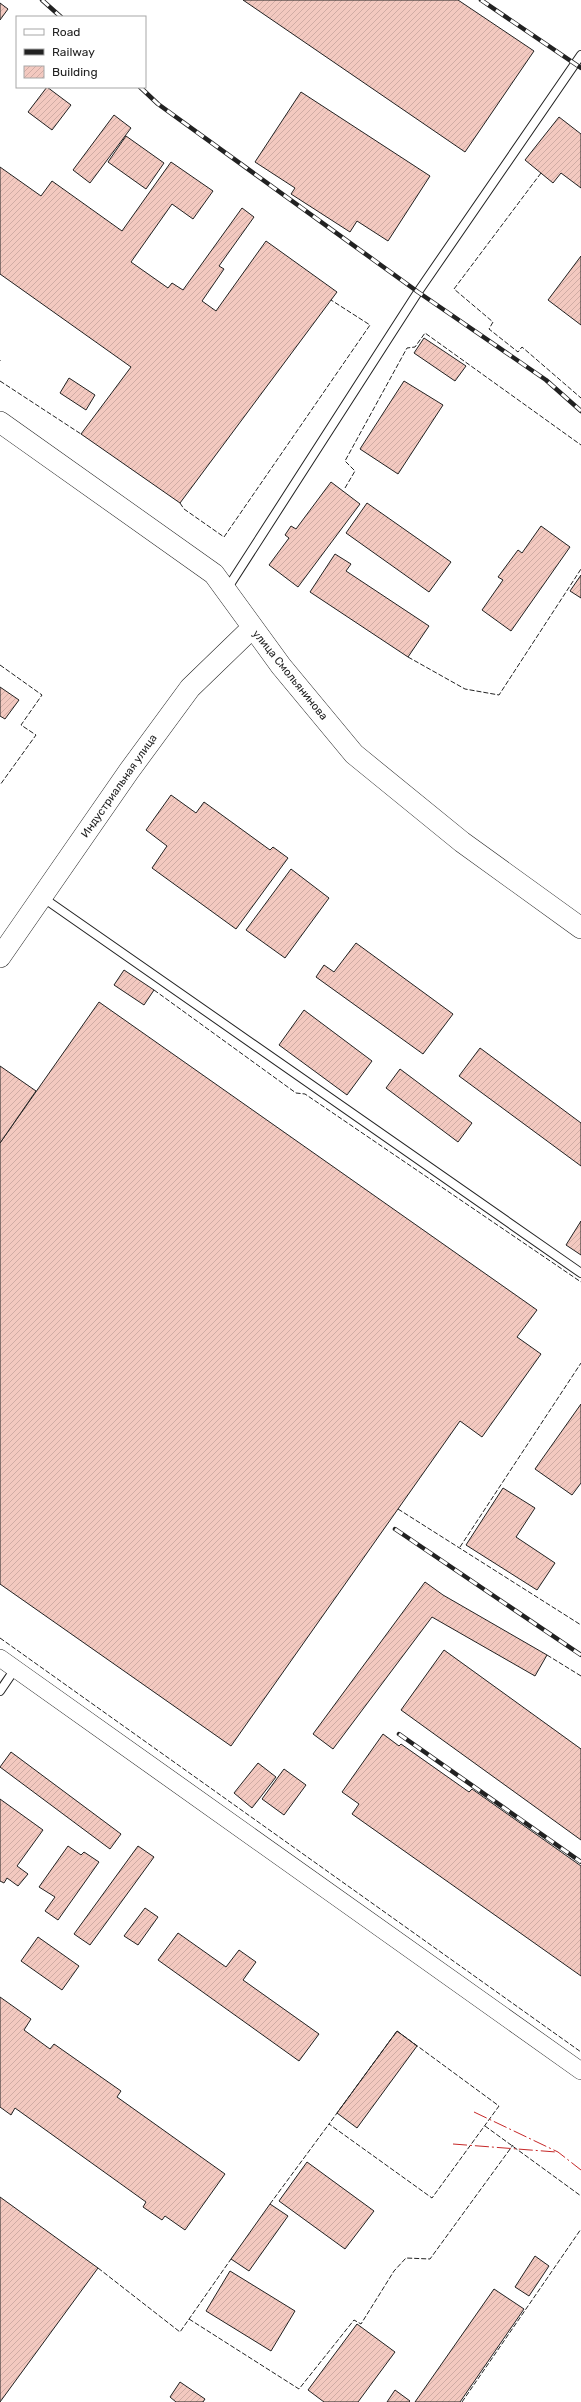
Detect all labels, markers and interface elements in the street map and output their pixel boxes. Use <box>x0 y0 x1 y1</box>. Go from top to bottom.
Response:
legend <box>16 16 146 88</box>
text: Road <box>52 25 80 39</box>
text: Railway <box>52 45 95 59</box>
text: Building <box>52 65 98 79</box>
street label: улица Смольянинова <box>250 627 330 723</box>
street label: Индустриальная улица <box>78 732 160 840</box>

